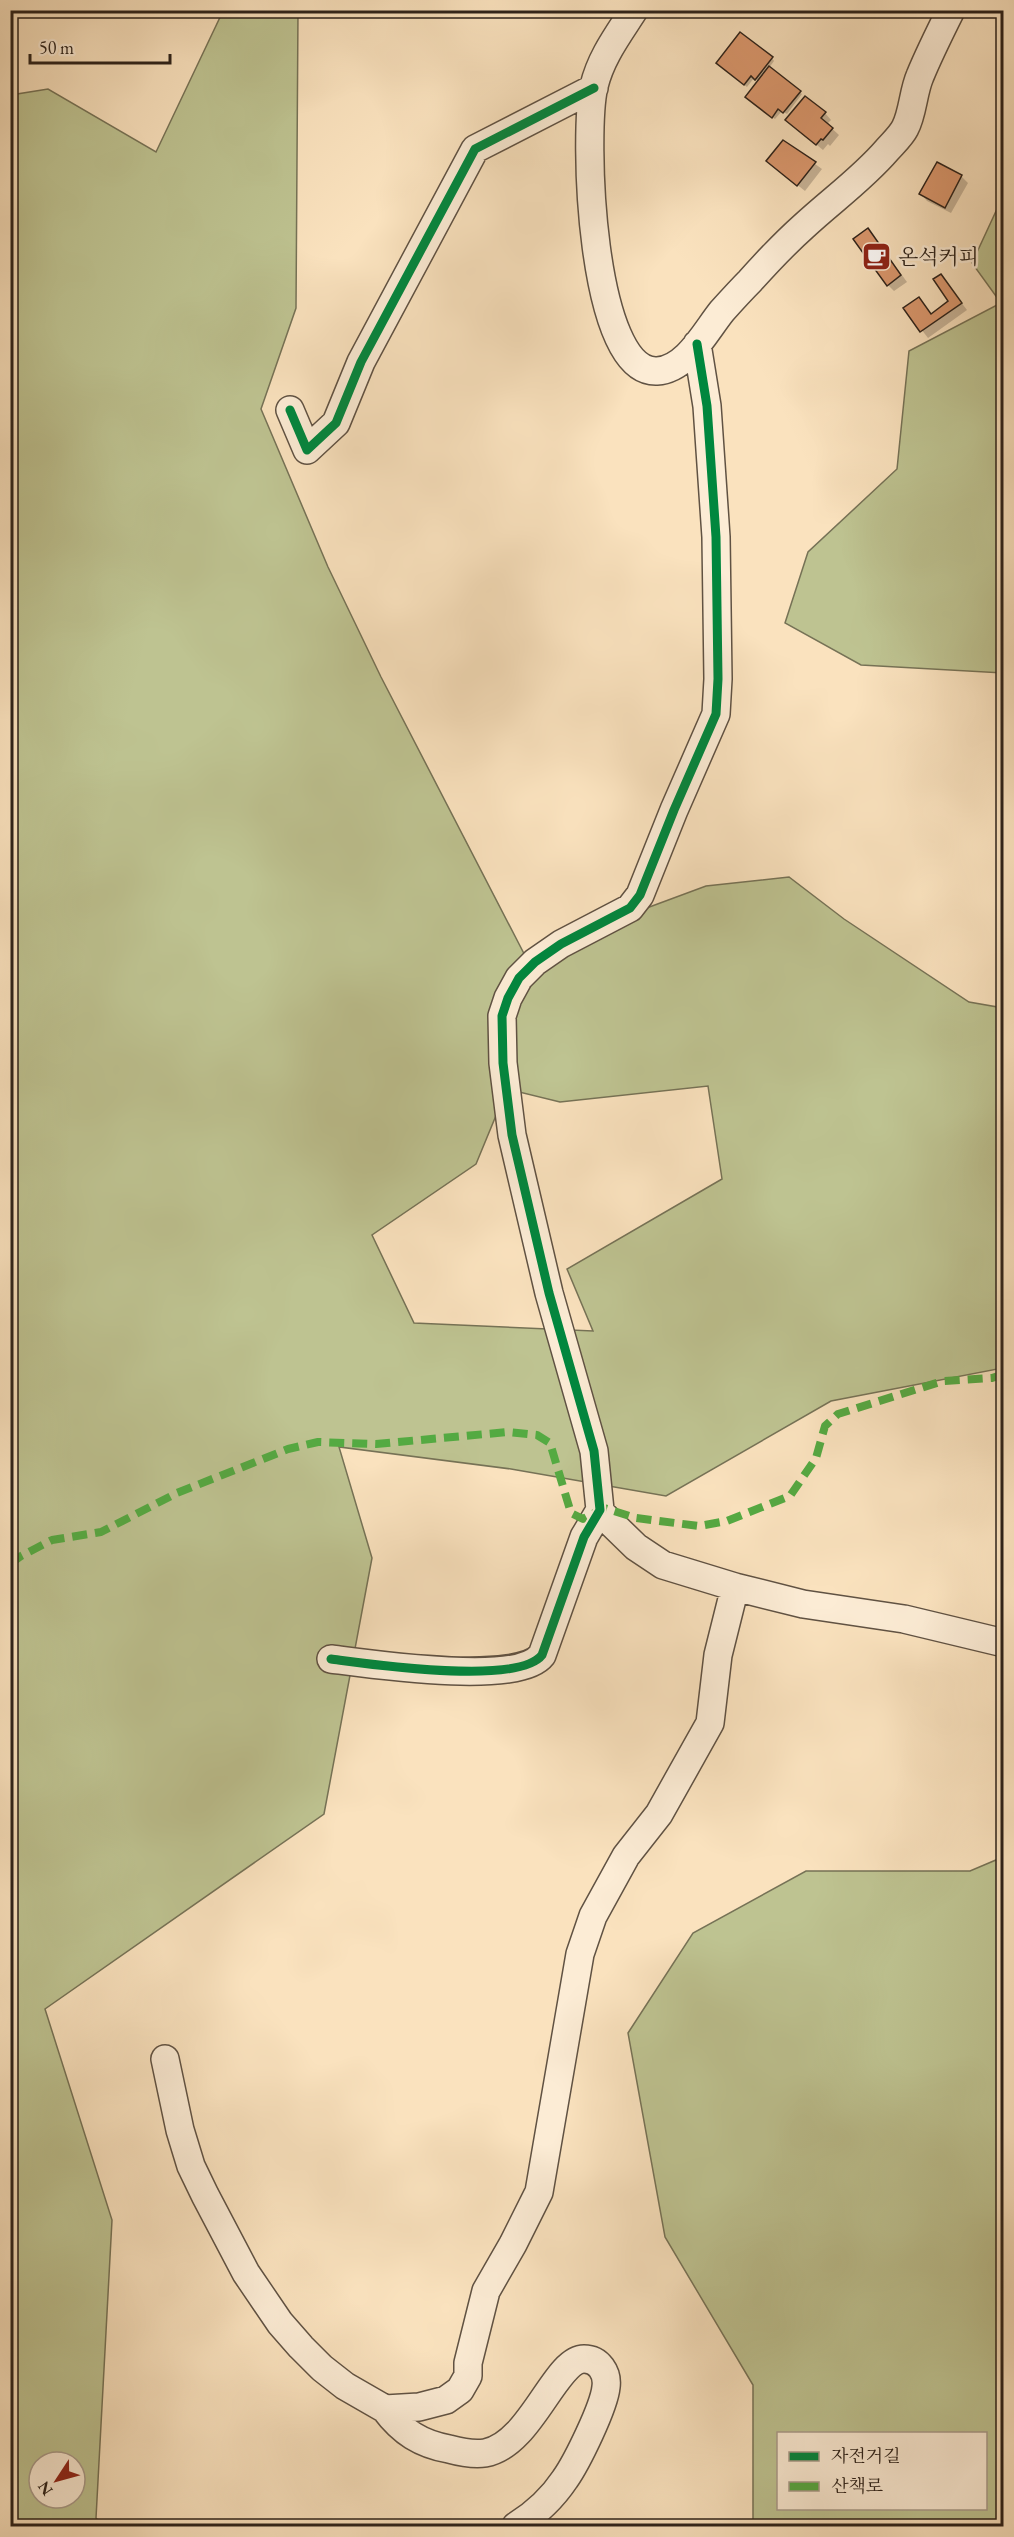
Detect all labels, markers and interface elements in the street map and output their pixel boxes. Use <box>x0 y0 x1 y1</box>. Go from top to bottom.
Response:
scale bar <box>30 27 170 65</box>
text: 50 m <box>39 36 74 59</box>
cafe icon: 온석커피 <box>861 241 893 273</box>
place label: 온석커피 <box>898 243 979 270</box>
legend <box>777 2432 987 2510</box>
text: 자전거길 <box>831 2444 901 2467</box>
north arrow <box>27 2450 87 2510</box>
text: 산책로 <box>831 2474 883 2497</box>
text: N <box>33 2477 58 2500</box>

